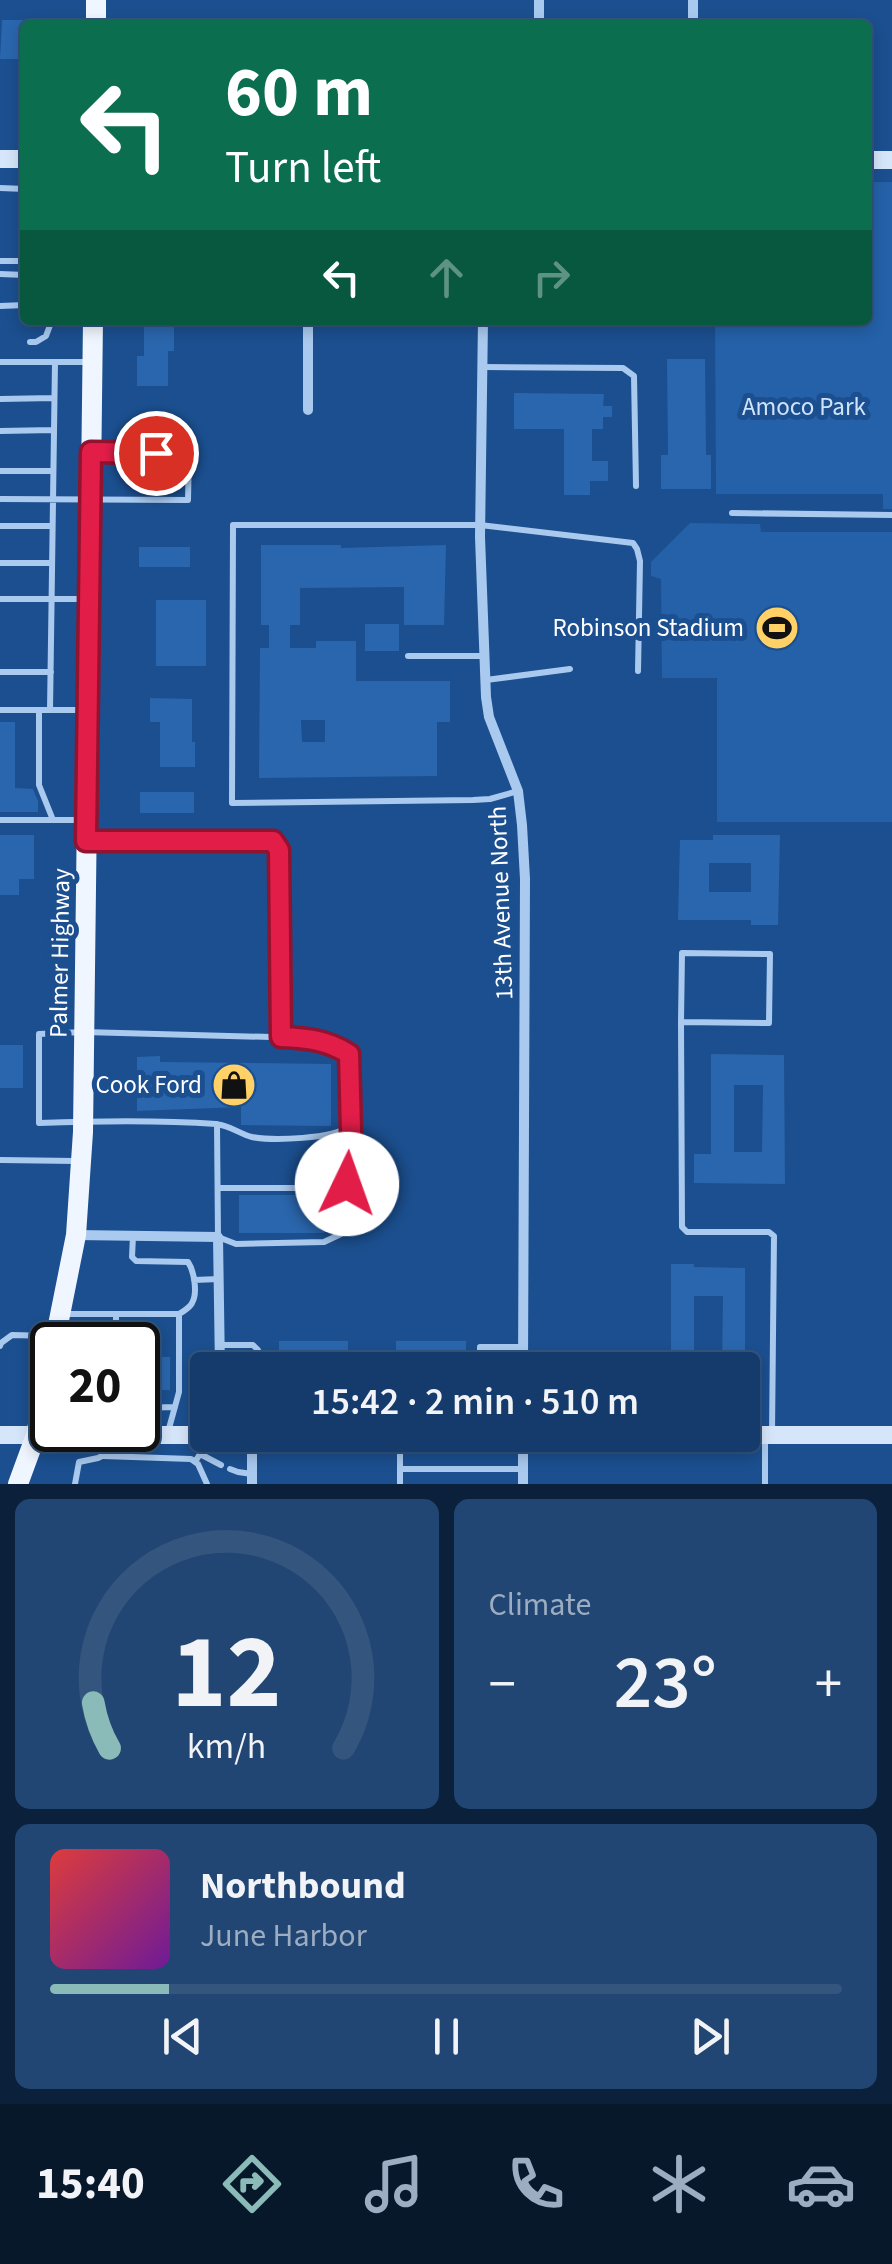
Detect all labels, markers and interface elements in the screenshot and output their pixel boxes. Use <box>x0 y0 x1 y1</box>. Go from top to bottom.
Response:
text: 60 m <box>225 43 373 143</box>
icon: left <box>60 60 190 190</box>
text: Turn left <box>225 136 381 200</box>
icon: left <box>314 250 369 305</box>
icon: ahead <box>419 250 474 305</box>
icon: right <box>524 250 579 305</box>
park label: Amoco Park <box>742 389 867 425</box>
pin <box>114 411 199 496</box>
icon: arrive <box>129 426 184 481</box>
sports icon: Robinson Stadium <box>754 605 800 651</box>
place label: Robinson Stadium <box>552 610 744 646</box>
street label: 13th Avenue North <box>480 805 522 1001</box>
street label: Palmer Highway <box>41 868 79 1038</box>
shop icon: Cook Ford <box>211 1062 257 1108</box>
place label: Cook Ford <box>95 1067 202 1103</box>
position arrow <box>295 1132 399 1236</box>
speed limit sign: 20 <box>30 1322 160 1452</box>
text: 15:42 · 2 min · 510 m <box>311 1375 639 1429</box>
text: Climate <box>489 1582 591 1628</box>
text: 12 <box>172 1600 282 1748</box>
text: 23° <box>614 1630 717 1737</box>
text: − <box>489 1646 516 1724</box>
text: + <box>815 1646 842 1724</box>
text: km/h <box>187 1721 266 1772</box>
text: Northbound <box>200 1859 406 1913</box>
text: June Harbor <box>200 1913 367 1959</box>
icon: previous <box>155 2009 210 2064</box>
icon: pause <box>419 2009 474 2064</box>
icon: next <box>683 2009 738 2064</box>
icon: directions <box>217 2149 287 2219</box>
icon: music <box>359 2149 429 2219</box>
icon: phone <box>501 2149 571 2219</box>
icon: climate <box>644 2149 714 2219</box>
icon: car <box>786 2149 856 2219</box>
text: 15:40 <box>36 2152 145 2216</box>

